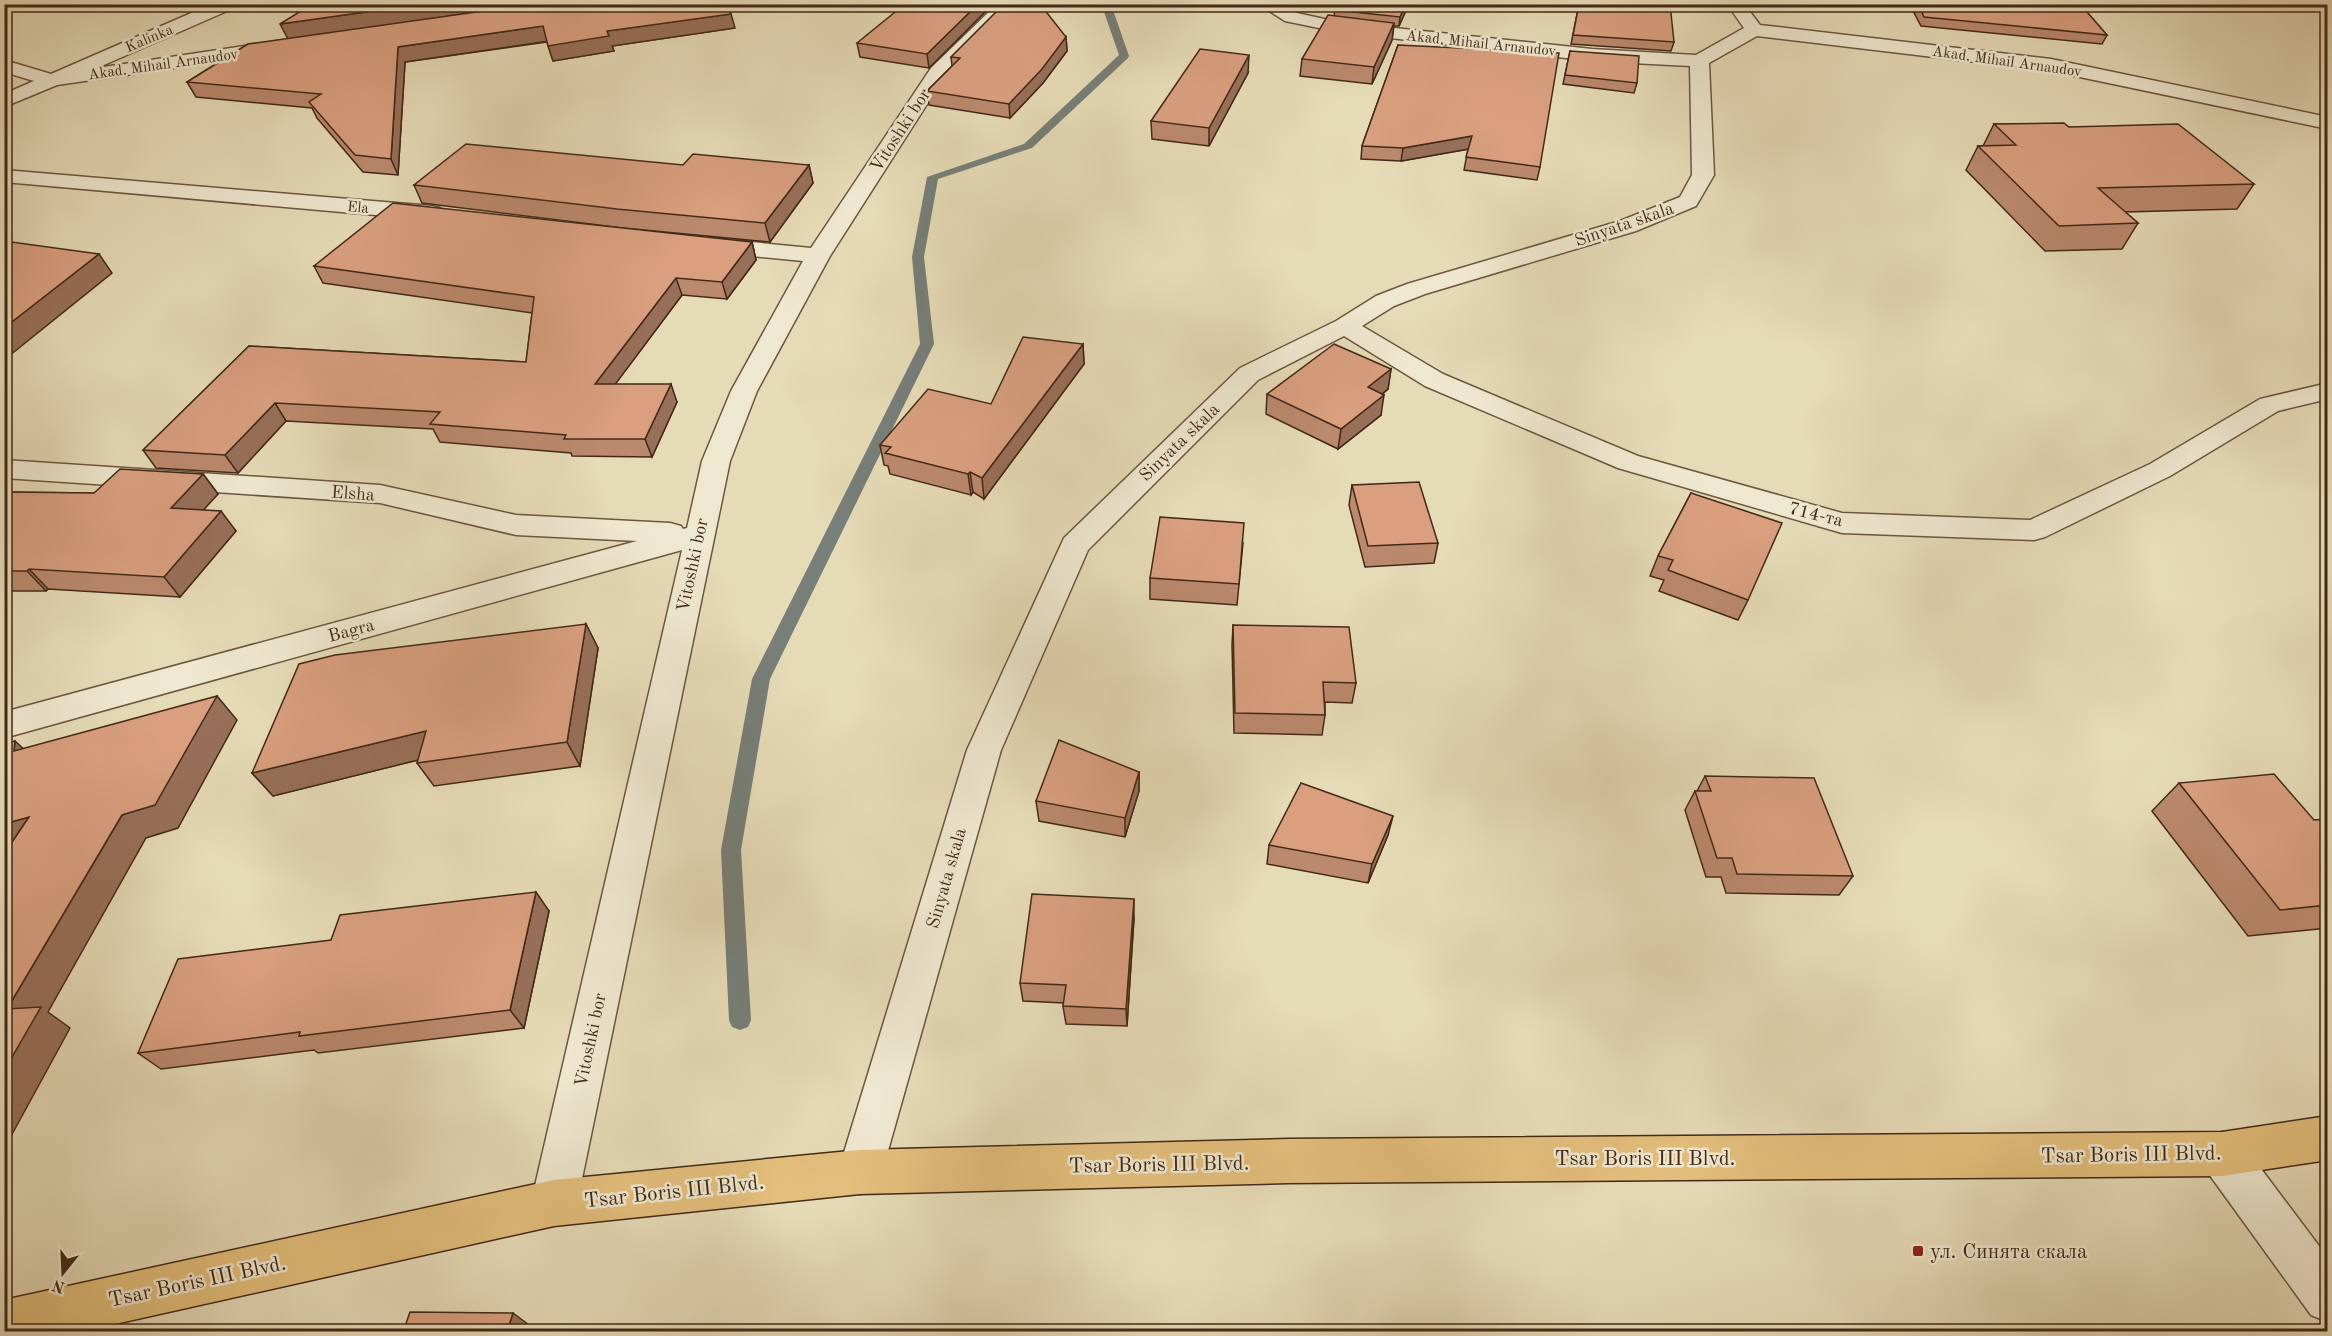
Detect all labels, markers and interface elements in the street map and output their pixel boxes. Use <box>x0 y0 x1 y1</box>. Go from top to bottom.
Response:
street label: Kalinka <box>124 22 176 56</box>
street label: Akad. Mihail Arnaudov <box>1405 29 1557 60</box>
street label: Akad. Mihail Arnaudov <box>1931 45 2083 80</box>
street label: Akad. Mihail Arnaudov <box>87 48 239 83</box>
street label: Vitoshki bor <box>867 85 935 176</box>
street label: Ela <box>346 200 370 217</box>
street label: Sinyata skala <box>1572 200 1676 250</box>
street label: Sinyata skala <box>1136 400 1223 485</box>
street label: Elsha <box>330 483 375 505</box>
street label: 714-та <box>1787 500 1845 530</box>
street label: Vitoshki bor <box>674 516 712 614</box>
street label: Bagra <box>326 616 377 646</box>
street label: Sinyata skala <box>924 826 970 931</box>
street label: Vitoshki bor <box>572 991 610 1089</box>
street label: Tsar Boris III Blvd. <box>2040 1143 2222 1168</box>
street label: Tsar Boris III Blvd. <box>1555 1149 1735 1170</box>
street label: Tsar Boris III Blvd. <box>1068 1153 1250 1178</box>
street label: Tsar Boris III Blvd. <box>583 1173 765 1212</box>
place label: ул. Синята скала <box>1930 1242 2087 1263</box>
north arrow <box>33 1243 93 1303</box>
marker: ул. Синята скала <box>1911 1244 1925 1258</box>
street label: Tsar Boris III Blvd. <box>107 1253 288 1312</box>
text: N <box>50 1276 67 1295</box>

